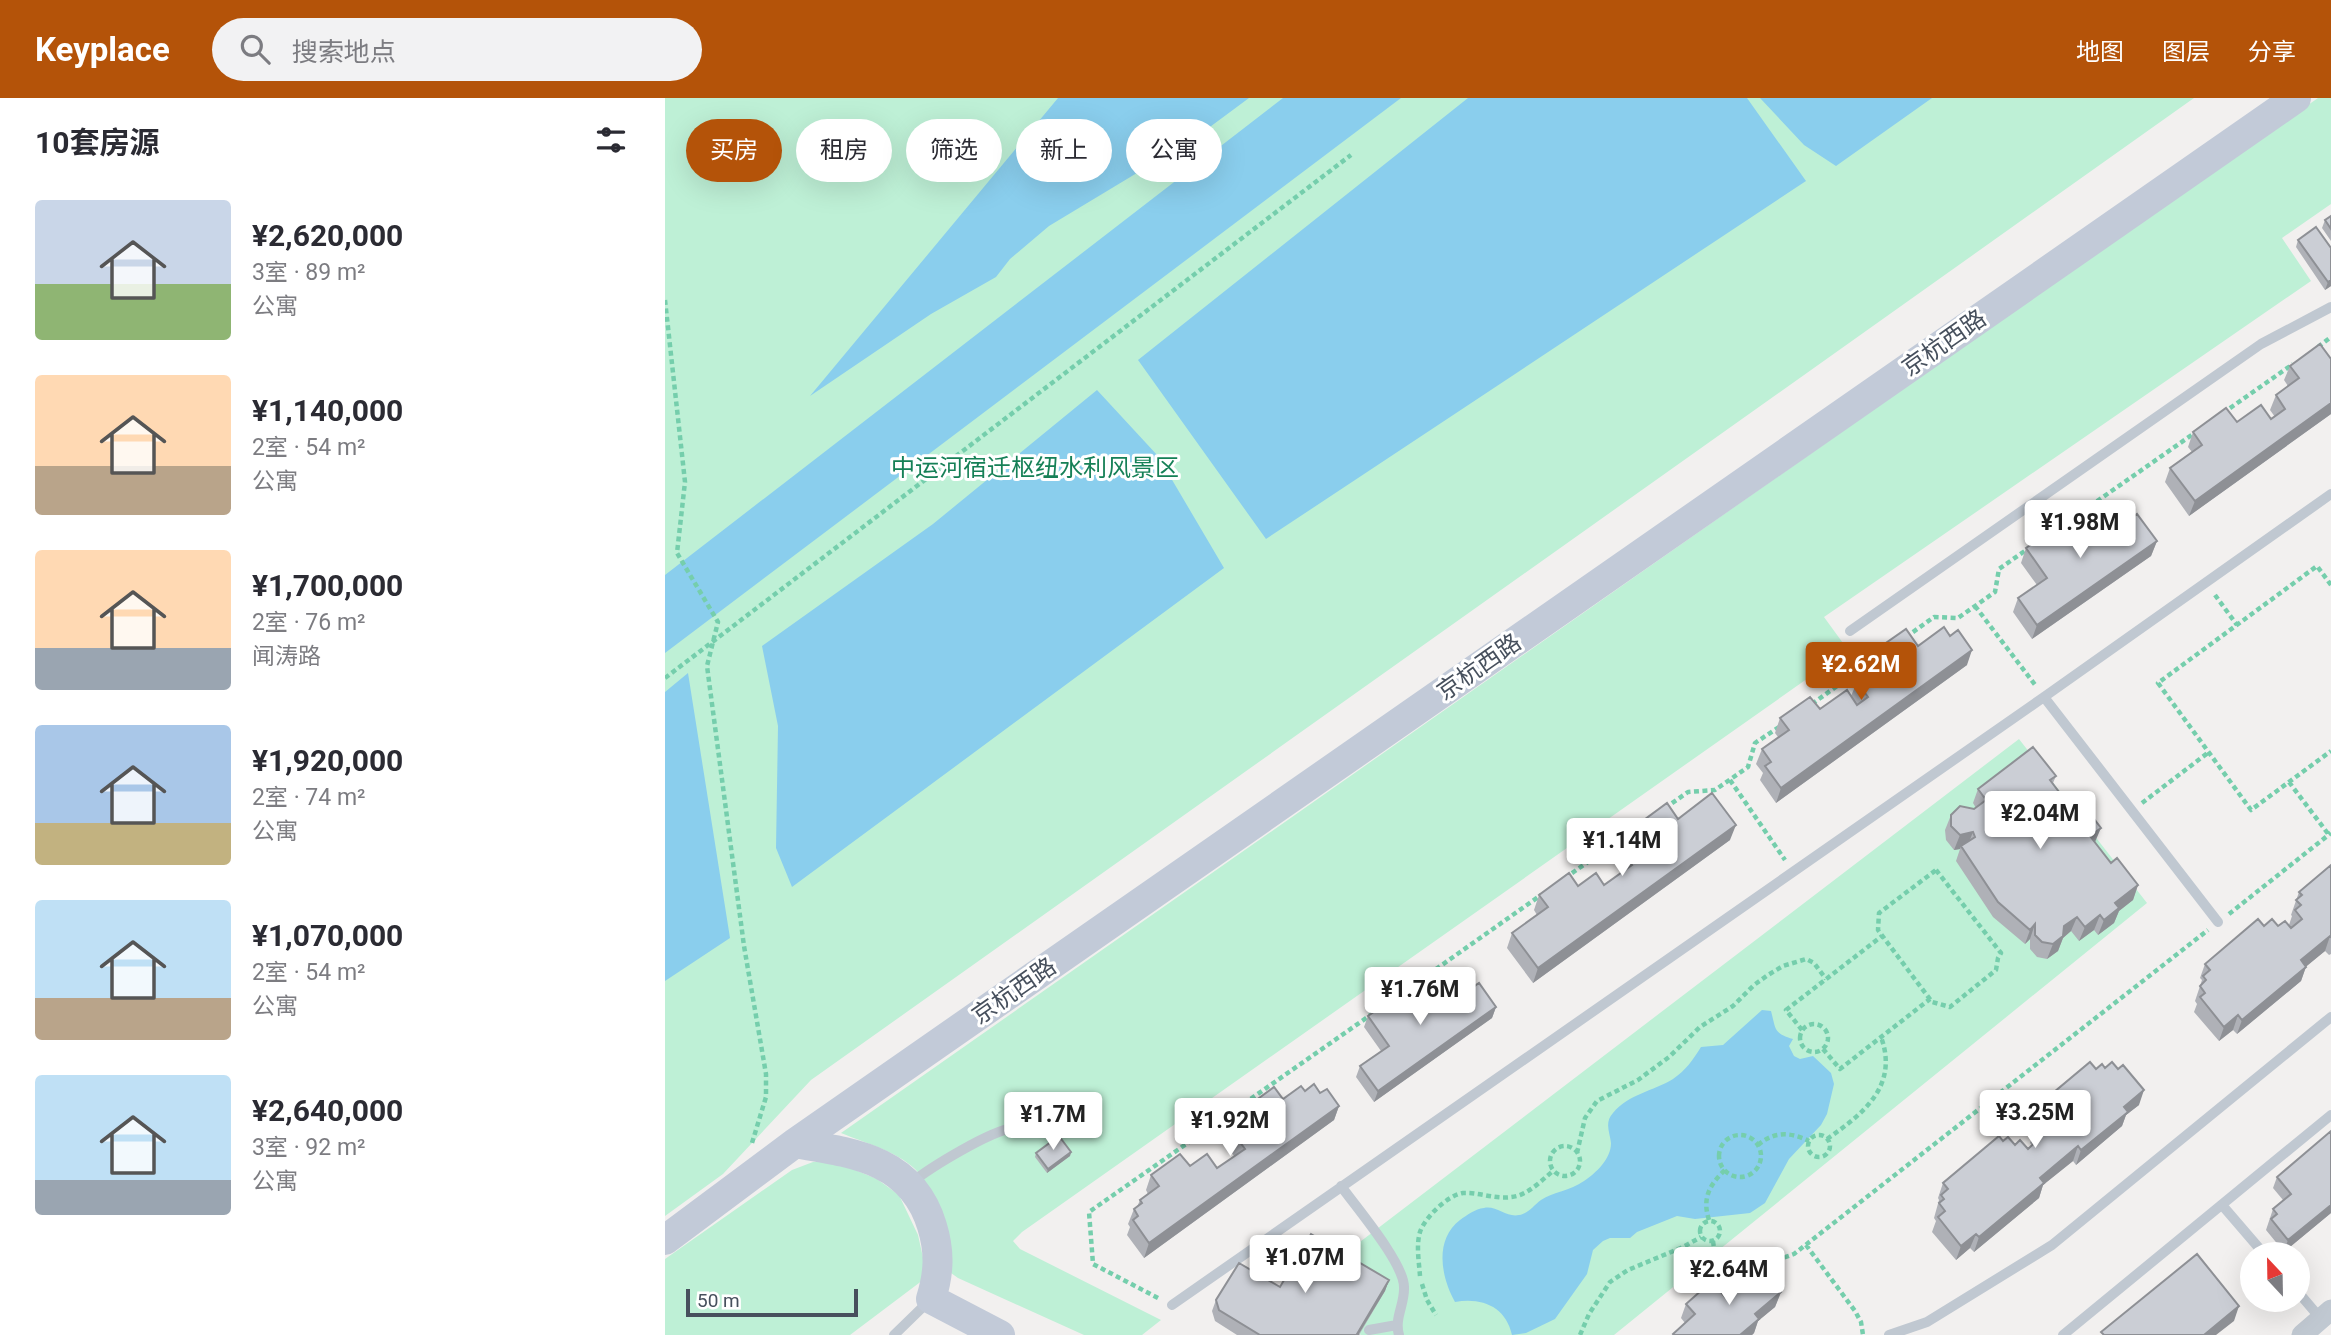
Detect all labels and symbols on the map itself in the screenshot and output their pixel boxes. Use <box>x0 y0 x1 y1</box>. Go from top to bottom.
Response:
street label: 京杭西路 <box>1897 304 1991 382</box>
park label: 中运河宿迁枢纽水利风景区 <box>891 454 1179 482</box>
pin: ¥1.98M <box>2023 500 2137 560</box>
street label: 京杭西路 <box>1432 628 1526 706</box>
pin: ¥2.62M <box>1804 642 1918 702</box>
pin: ¥2.04M <box>1983 792 2097 851</box>
pin: ¥1.14M <box>1565 818 1679 878</box>
street label: 京杭西路 <box>967 952 1061 1030</box>
pin: ¥1.76M <box>1363 968 1477 1027</box>
pin: ¥3.25M <box>1978 1090 2092 1150</box>
pin: ¥1.7M <box>1004 1093 1102 1152</box>
pin: ¥1.92M <box>1173 1098 1287 1158</box>
pin: ¥1.07M <box>1248 1236 1362 1295</box>
north arrow <box>2240 1242 2310 1312</box>
pin: ¥2.64M <box>1672 1248 1786 1307</box>
scale bar <box>686 1286 857 1318</box>

